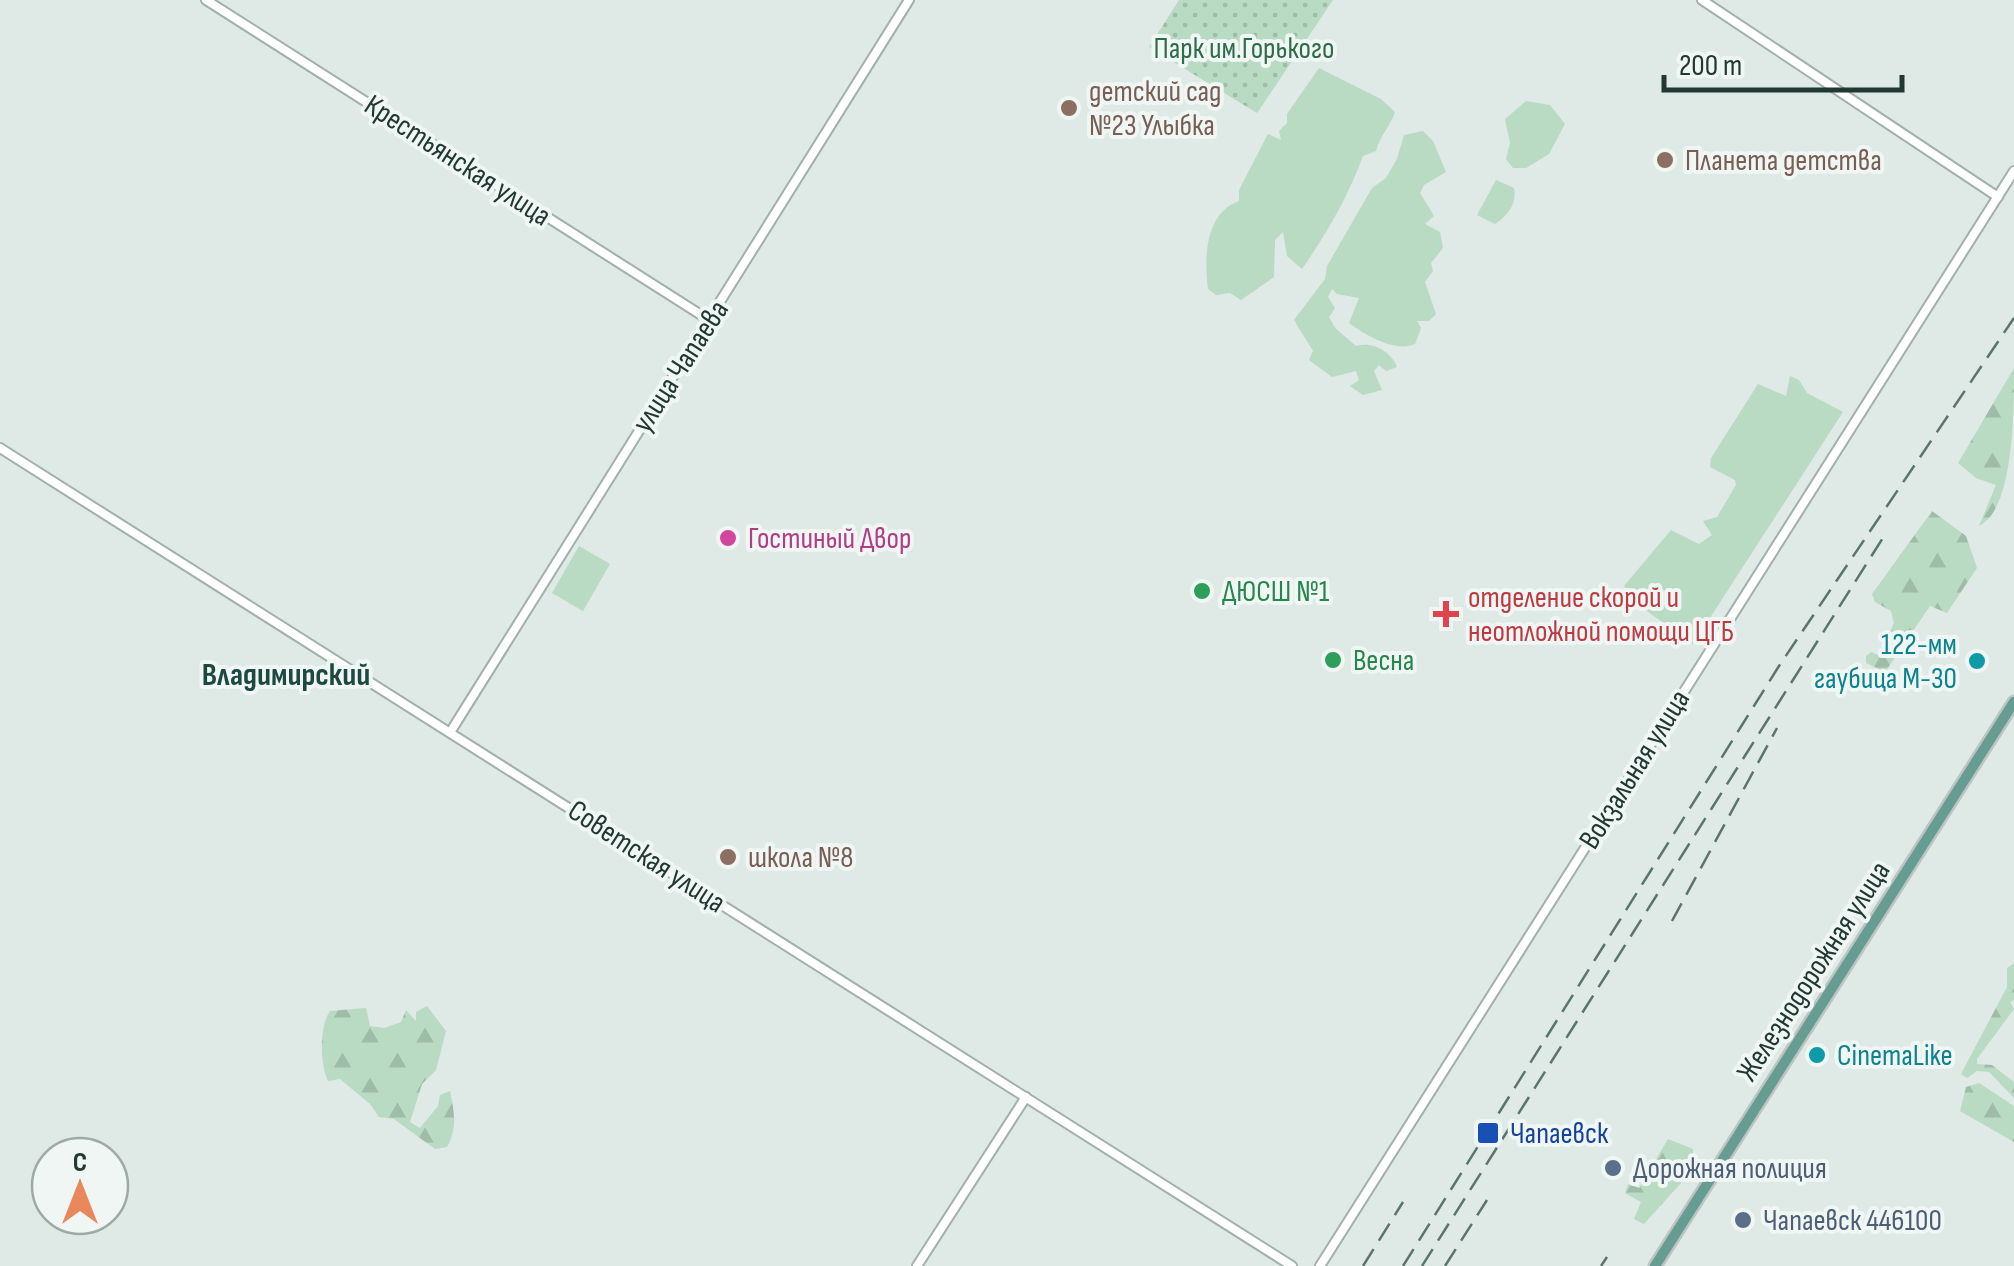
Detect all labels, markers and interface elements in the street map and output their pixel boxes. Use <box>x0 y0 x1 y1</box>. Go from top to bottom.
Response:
scale bar <box>1664 30 1902 92</box>
park label: Парк им.Горького <box>1154 31 1334 67</box>
text: 200 m <box>1679 48 1742 84</box>
place label: детский сад №23 Улыбка <box>1089 74 1222 144</box>
street label: Крестьянская улица <box>358 87 557 234</box>
marker: детский сад №23 Улыбка <box>1058 97 1080 119</box>
place label: Планета детства <box>1685 143 1882 179</box>
marker: Планета детства <box>1654 149 1676 171</box>
street label: улица Чапаева <box>625 294 737 439</box>
place label: Гостиный Двор <box>748 521 911 557</box>
marker: Гостиный Двор <box>717 527 739 549</box>
place label: ДЮСШ №1 <box>1222 574 1330 610</box>
marker: ДЮСШ №1 <box>1191 580 1213 602</box>
place label: отделение скорой и неотложной помощи ЦГБ <box>1468 580 1734 650</box>
marker: отделение скорой и неотложной помощи ЦГБ <box>1433 601 1459 627</box>
place label: 122-мм гаубица М-30 <box>1814 627 1957 697</box>
place label: Весна <box>1353 643 1414 679</box>
marker: Весна <box>1322 649 1344 671</box>
marker: 122-мм гаубица М-30 <box>1966 650 1988 672</box>
district label: Владимирский <box>202 656 370 695</box>
street label: Вокзальная улица <box>1572 683 1698 856</box>
street label: Советская улица <box>561 793 732 921</box>
place label: школа №8 <box>748 840 853 876</box>
marker: школа №8 <box>717 846 739 868</box>
street label: Железнодорожная улица <box>1729 855 1898 1088</box>
place label: CinemaLike <box>1837 1038 1953 1074</box>
marker: CinemaLike <box>1806 1044 1828 1066</box>
place label: Чапаевск <box>1510 1116 1609 1152</box>
marker: Чапаевск <box>1475 1120 1501 1146</box>
north arrow <box>30 1136 130 1236</box>
text: С <box>73 1146 87 1179</box>
place label: Дорожная полиция <box>1633 1151 1827 1187</box>
marker: Дорожная полиция <box>1602 1157 1624 1179</box>
place label: Чапаевск 446100 <box>1763 1203 1942 1239</box>
marker: Чапаевск 446100 <box>1732 1209 1754 1231</box>

